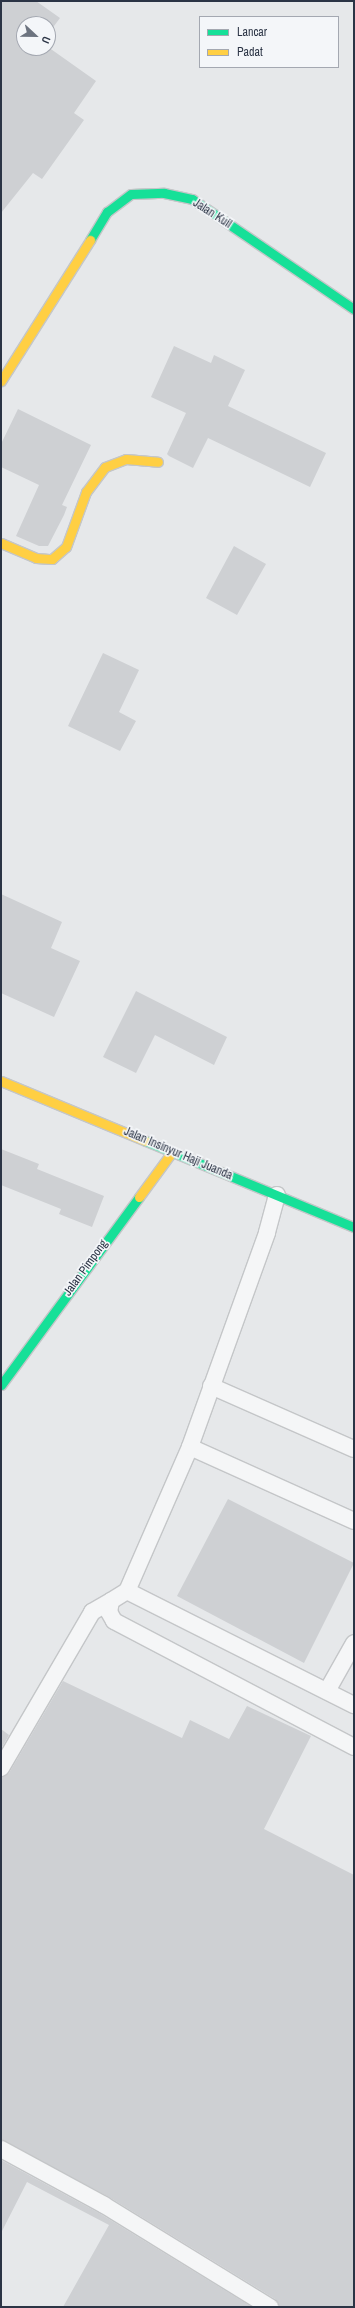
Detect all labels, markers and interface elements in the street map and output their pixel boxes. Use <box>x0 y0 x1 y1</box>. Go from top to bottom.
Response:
north arrow <box>16 16 56 56</box>
legend <box>199 16 339 68</box>
text: Lancar <box>237 24 267 40</box>
text: U <box>38 34 54 46</box>
text: Padat <box>237 44 263 60</box>
street label: Jalan Kuil <box>190 196 234 232</box>
street label: Jalan Insinyur Haji Juanda <box>122 1125 234 1183</box>
street label: Jalan Pimpong <box>61 1237 111 1299</box>

